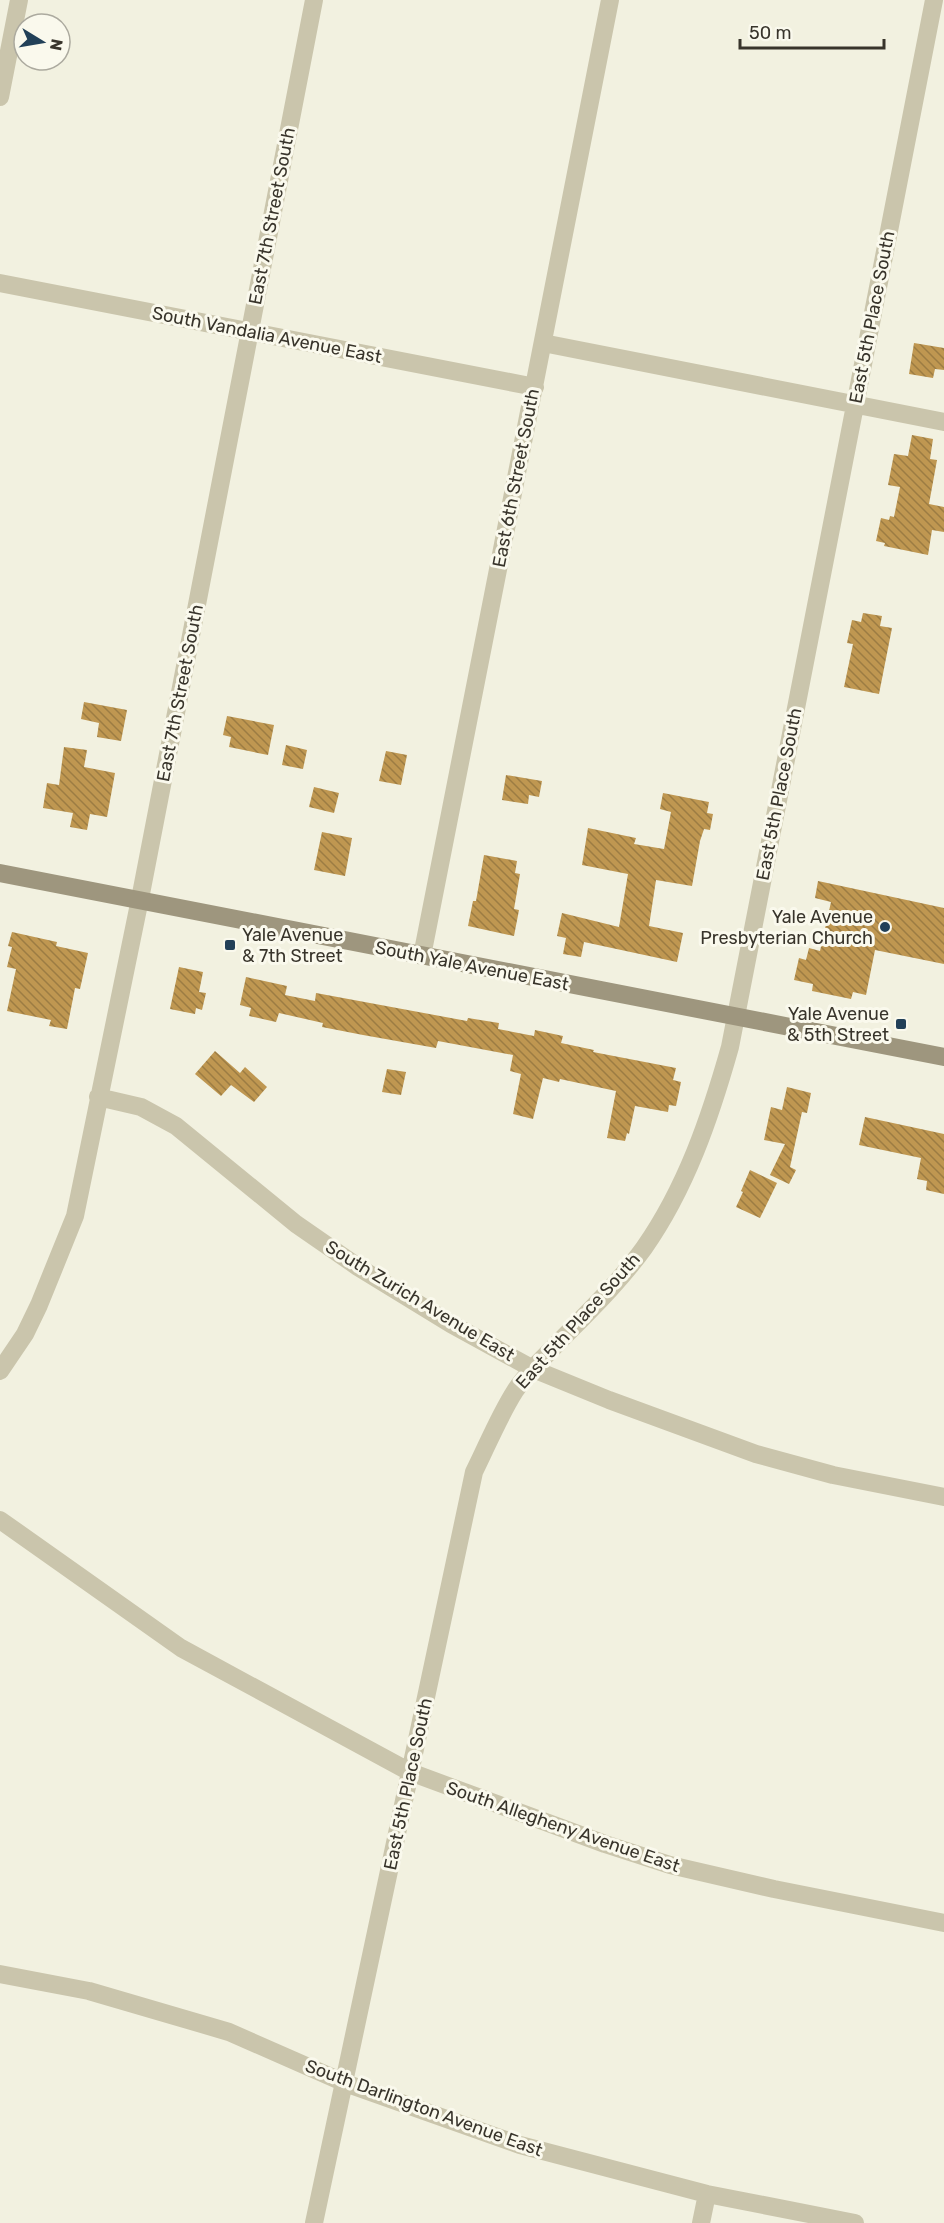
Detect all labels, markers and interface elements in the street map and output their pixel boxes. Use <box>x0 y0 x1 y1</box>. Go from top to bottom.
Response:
north arrow <box>12 12 72 72</box>
scale bar <box>740 12 884 50</box>
text: 50 m <box>749 22 792 44</box>
text: N <box>46 37 67 52</box>
street label: East 7th Street South <box>244 126 300 306</box>
street label: East 5th Place South <box>844 229 900 405</box>
street label: South Vandalia Avenue East <box>150 302 384 368</box>
street label: East 6th Street South <box>488 387 544 569</box>
street label: East 7th Street South <box>152 603 208 783</box>
street label: East 5th Place South <box>751 706 807 882</box>
place label: Yale Avenue Presbyterian Church <box>700 906 873 949</box>
marker: Yale Avenue Presbyterian Church <box>878 920 892 934</box>
place label: Yale Avenue & 7th Street <box>242 924 343 967</box>
street label: South Yale Avenue East <box>373 936 571 996</box>
marker: Yale Avenue & 7th Street <box>223 938 237 952</box>
place label: Yale Avenue & 5th Street <box>787 1003 889 1046</box>
marker: Yale Avenue & 5th Street <box>894 1017 908 1031</box>
street label: South Zurich Avenue East <box>321 1236 519 1366</box>
street label: East 5th Place South <box>511 1249 645 1393</box>
street label: East 5th Place South <box>379 1696 437 1872</box>
street label: South Allegheny Avenue East <box>443 1777 683 1877</box>
street label: South Darlington Avenue East <box>302 2055 546 2161</box>

